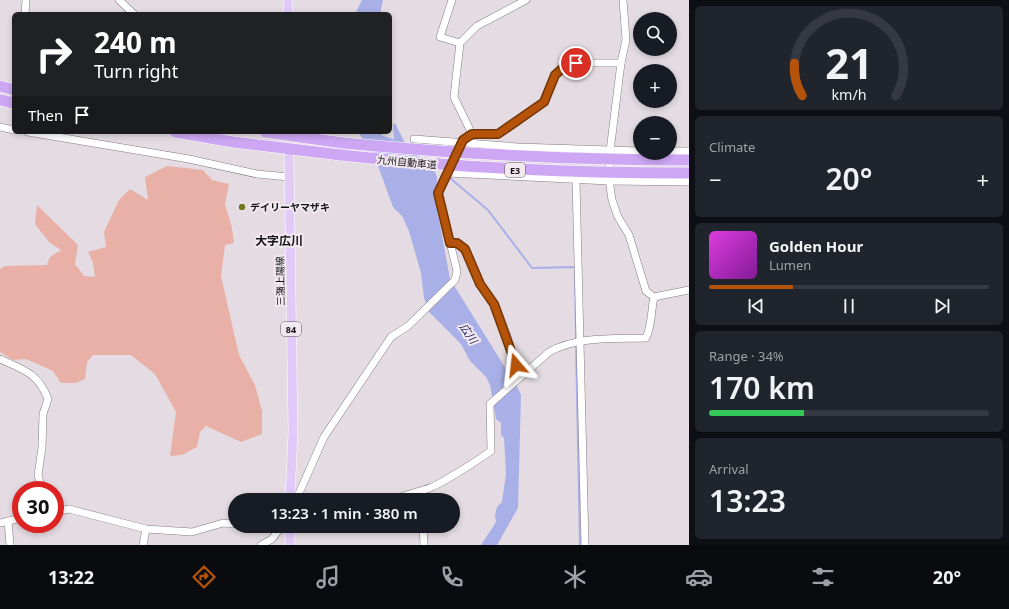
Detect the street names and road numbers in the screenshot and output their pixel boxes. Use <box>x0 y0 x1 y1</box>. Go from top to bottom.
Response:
street label: 九州自動車道 <box>377 152 437 172</box>
road number: E3 <box>505 163 525 177</box>
street label: 三潴上陽線 <box>273 256 287 306</box>
road number: 84 <box>281 322 301 336</box>

